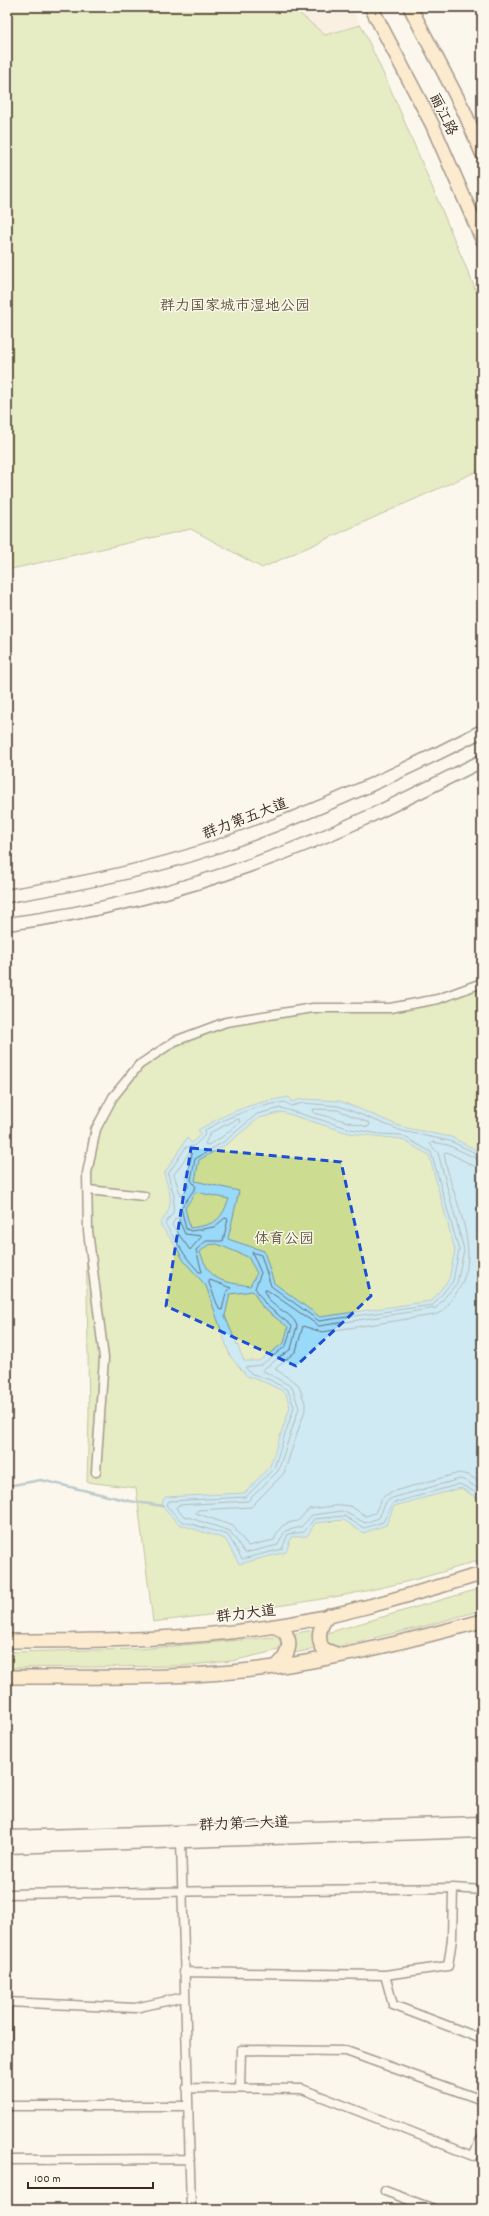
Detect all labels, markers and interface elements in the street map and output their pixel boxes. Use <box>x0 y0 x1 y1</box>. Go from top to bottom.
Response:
street label: 丽江路 <box>422 90 462 140</box>
park label: 群力国家城市湿地公园 <box>160 296 310 318</box>
street label: 群力第五大道 <box>200 793 292 846</box>
park label: 体育公园 <box>254 1229 314 1251</box>
street label: 群力大道 <box>215 1600 277 1630</box>
street label: 群力第二大道 <box>199 1812 289 1838</box>
scale bar <box>28 2164 153 2190</box>
text: 100 m <box>34 2171 61 2188</box>

